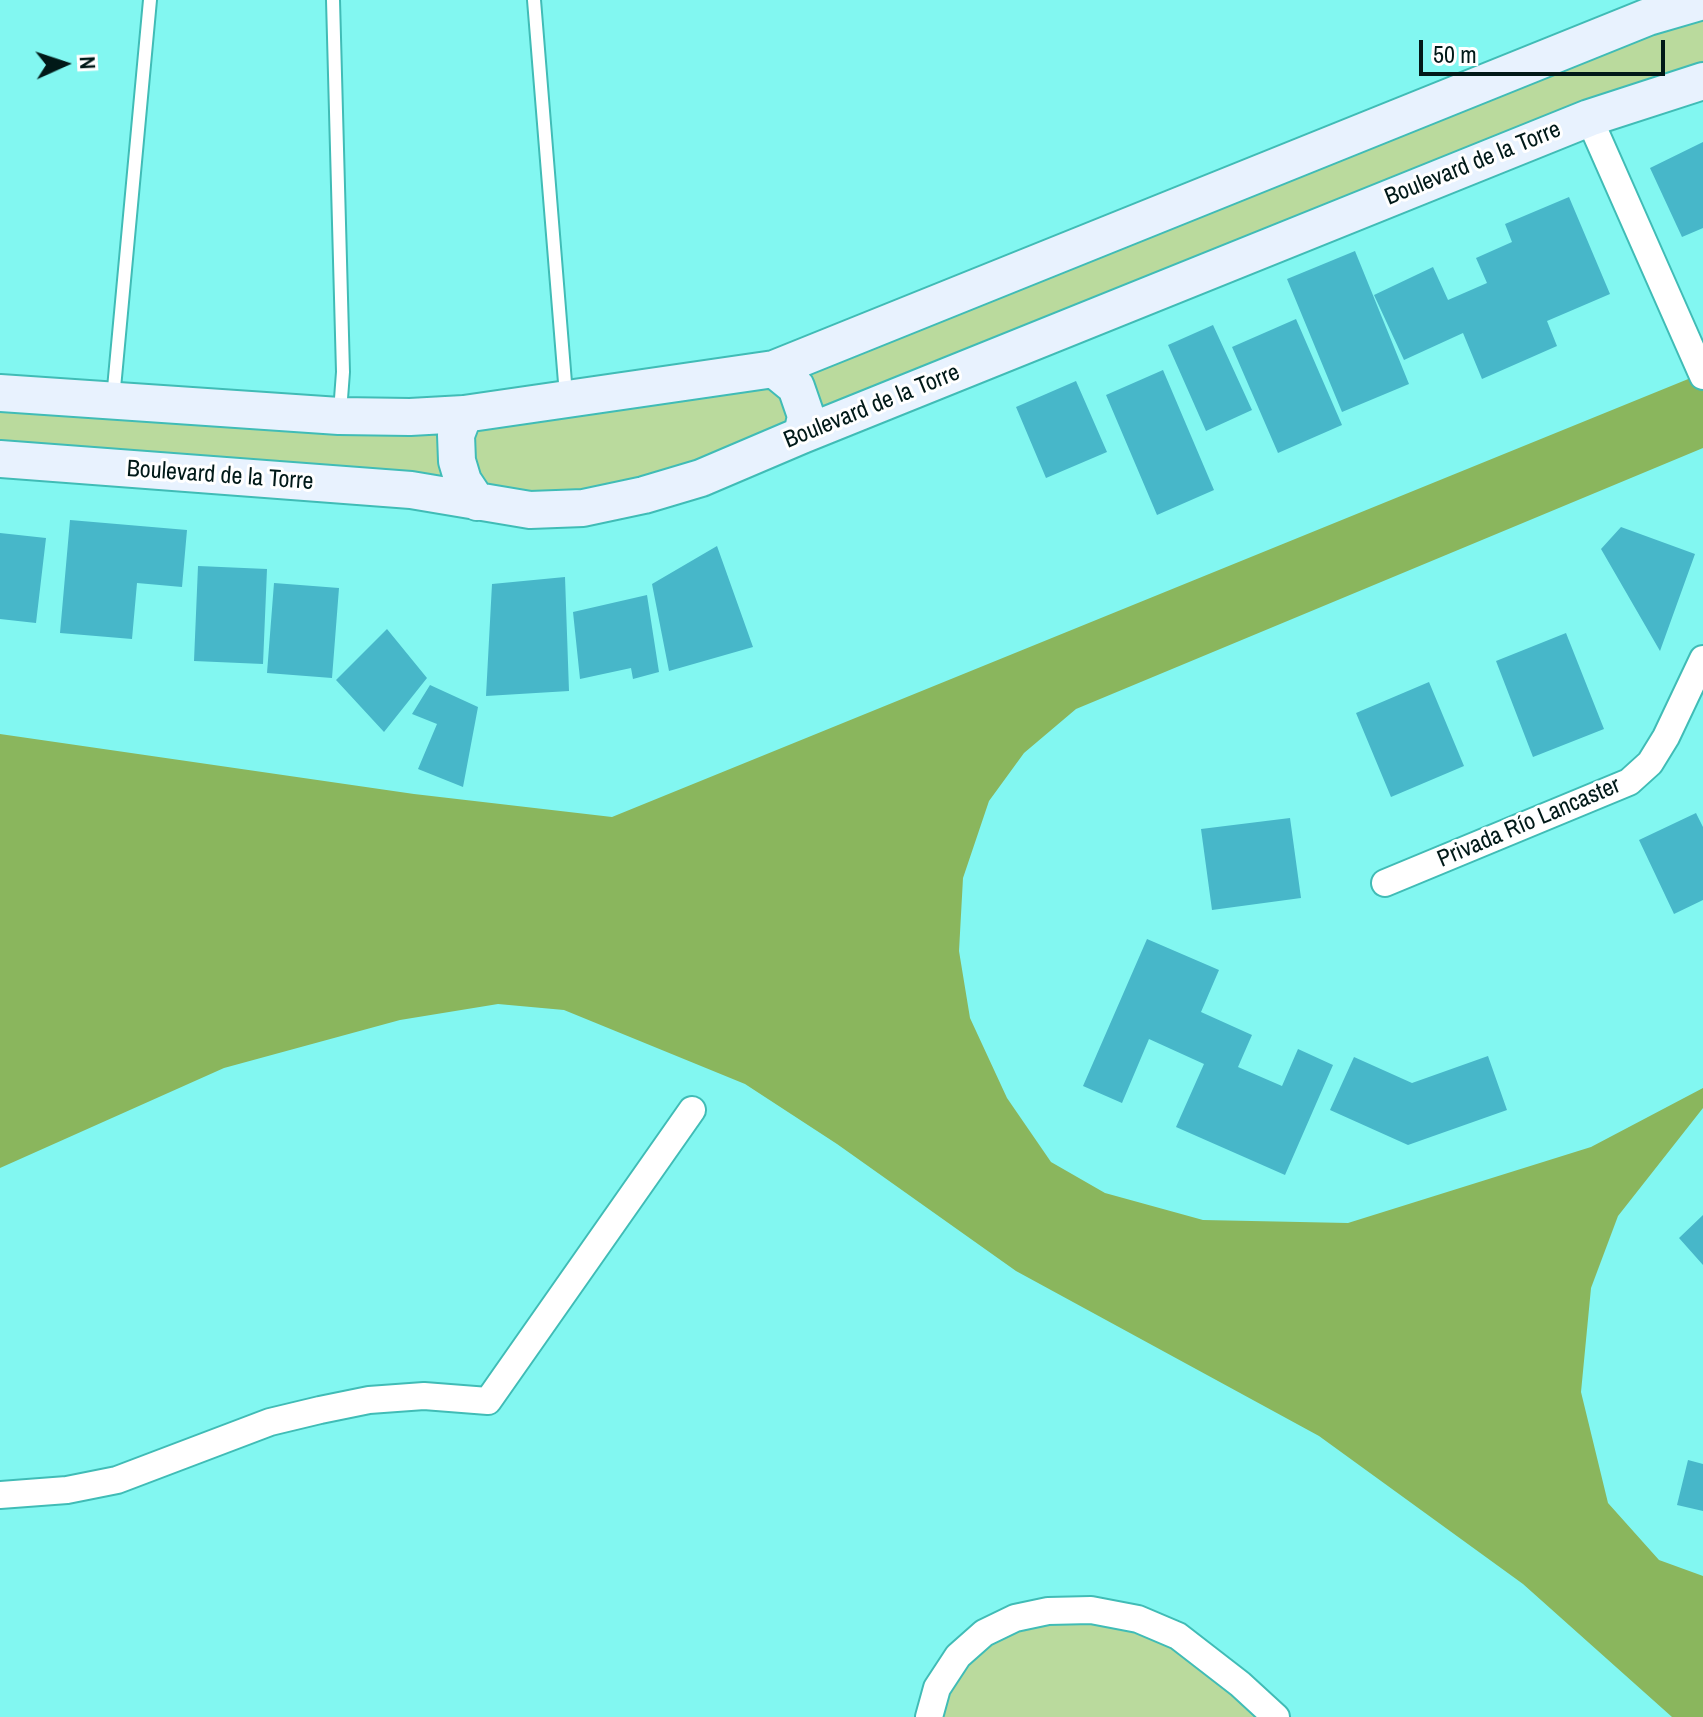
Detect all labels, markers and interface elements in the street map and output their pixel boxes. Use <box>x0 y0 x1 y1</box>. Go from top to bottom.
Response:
north arrow <box>24 24 104 104</box>
scale bar <box>1423 24 1669 74</box>
text: 50 m <box>1433 38 1477 70</box>
text: N <box>73 55 103 70</box>
street label: Boulevard de la Torre <box>1381 116 1565 212</box>
street label: Boulevard de la Torre <box>780 359 964 455</box>
street label: Boulevard de la Torre <box>126 455 314 497</box>
street label: Privada Río Lancaster <box>1433 771 1625 875</box>

